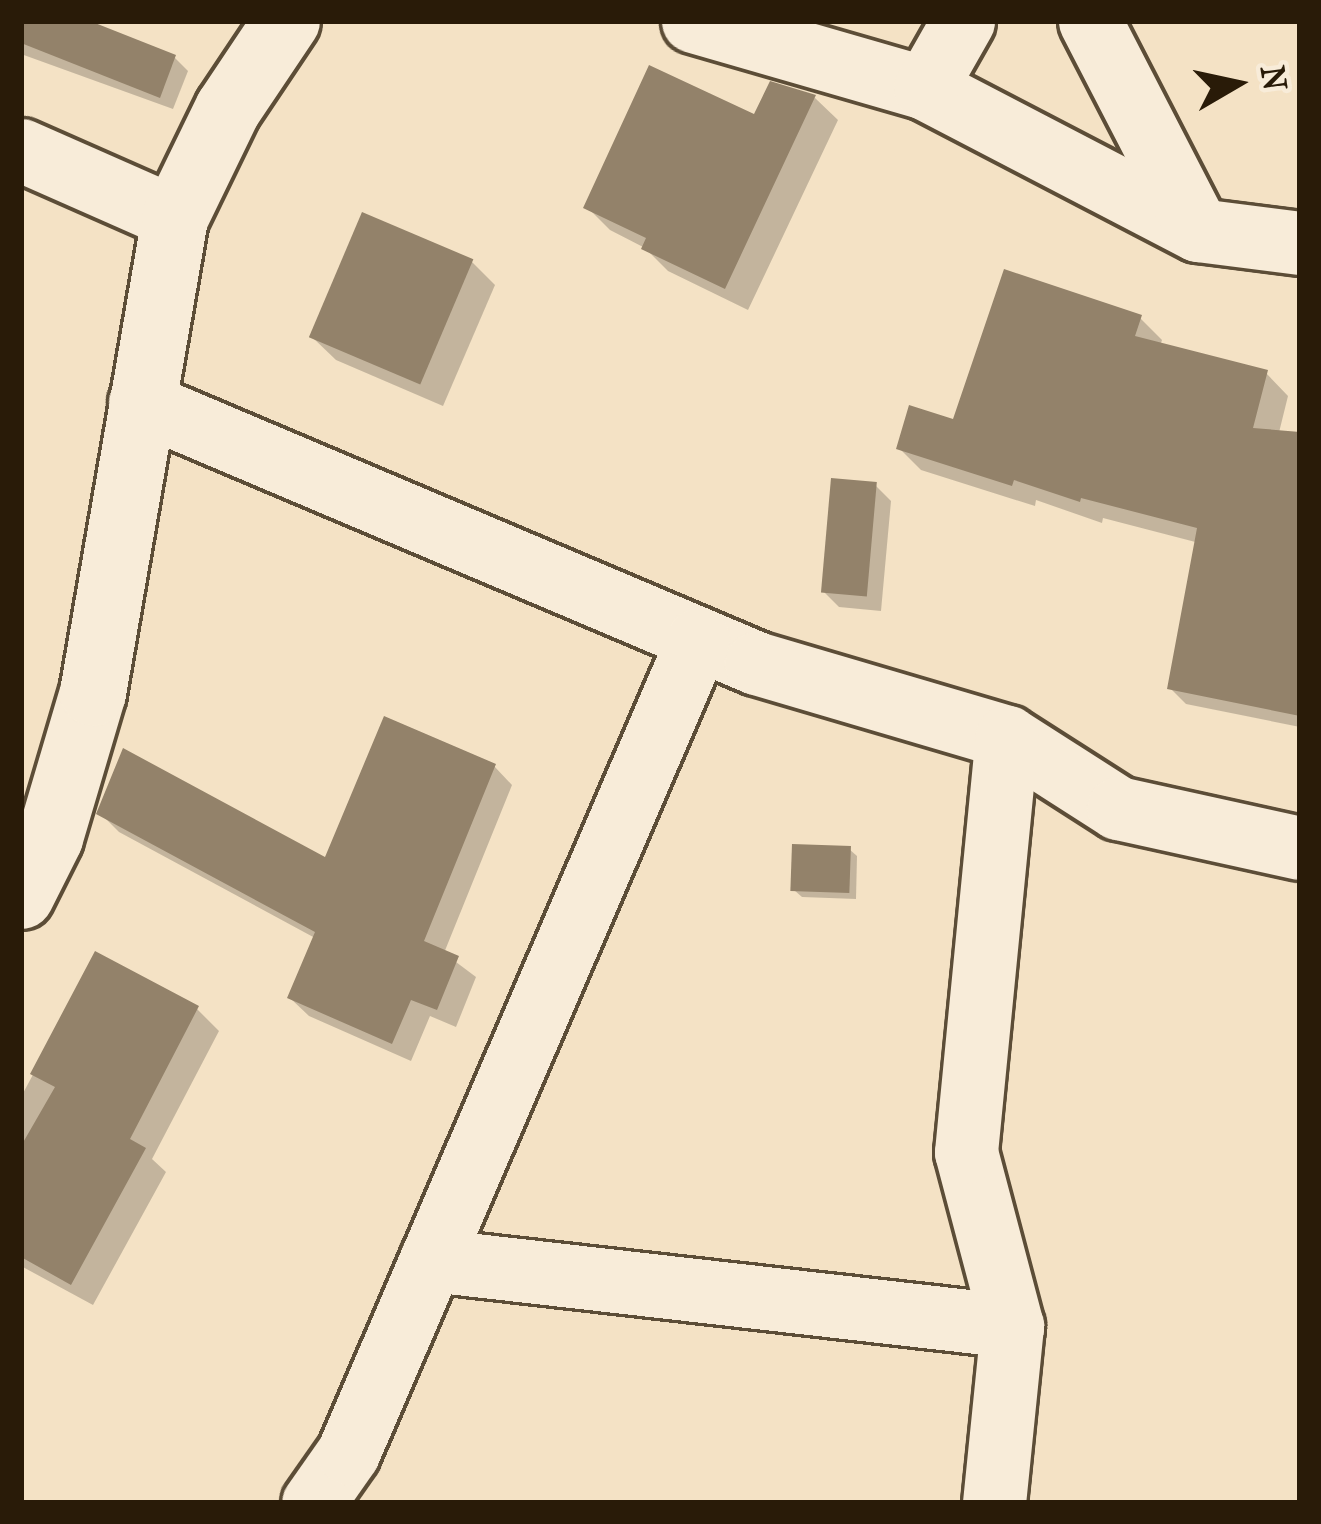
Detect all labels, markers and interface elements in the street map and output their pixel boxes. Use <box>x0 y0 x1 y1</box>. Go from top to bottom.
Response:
north arrow <box>1177 24 1297 144</box>
text: N <box>1252 63 1294 94</box>

